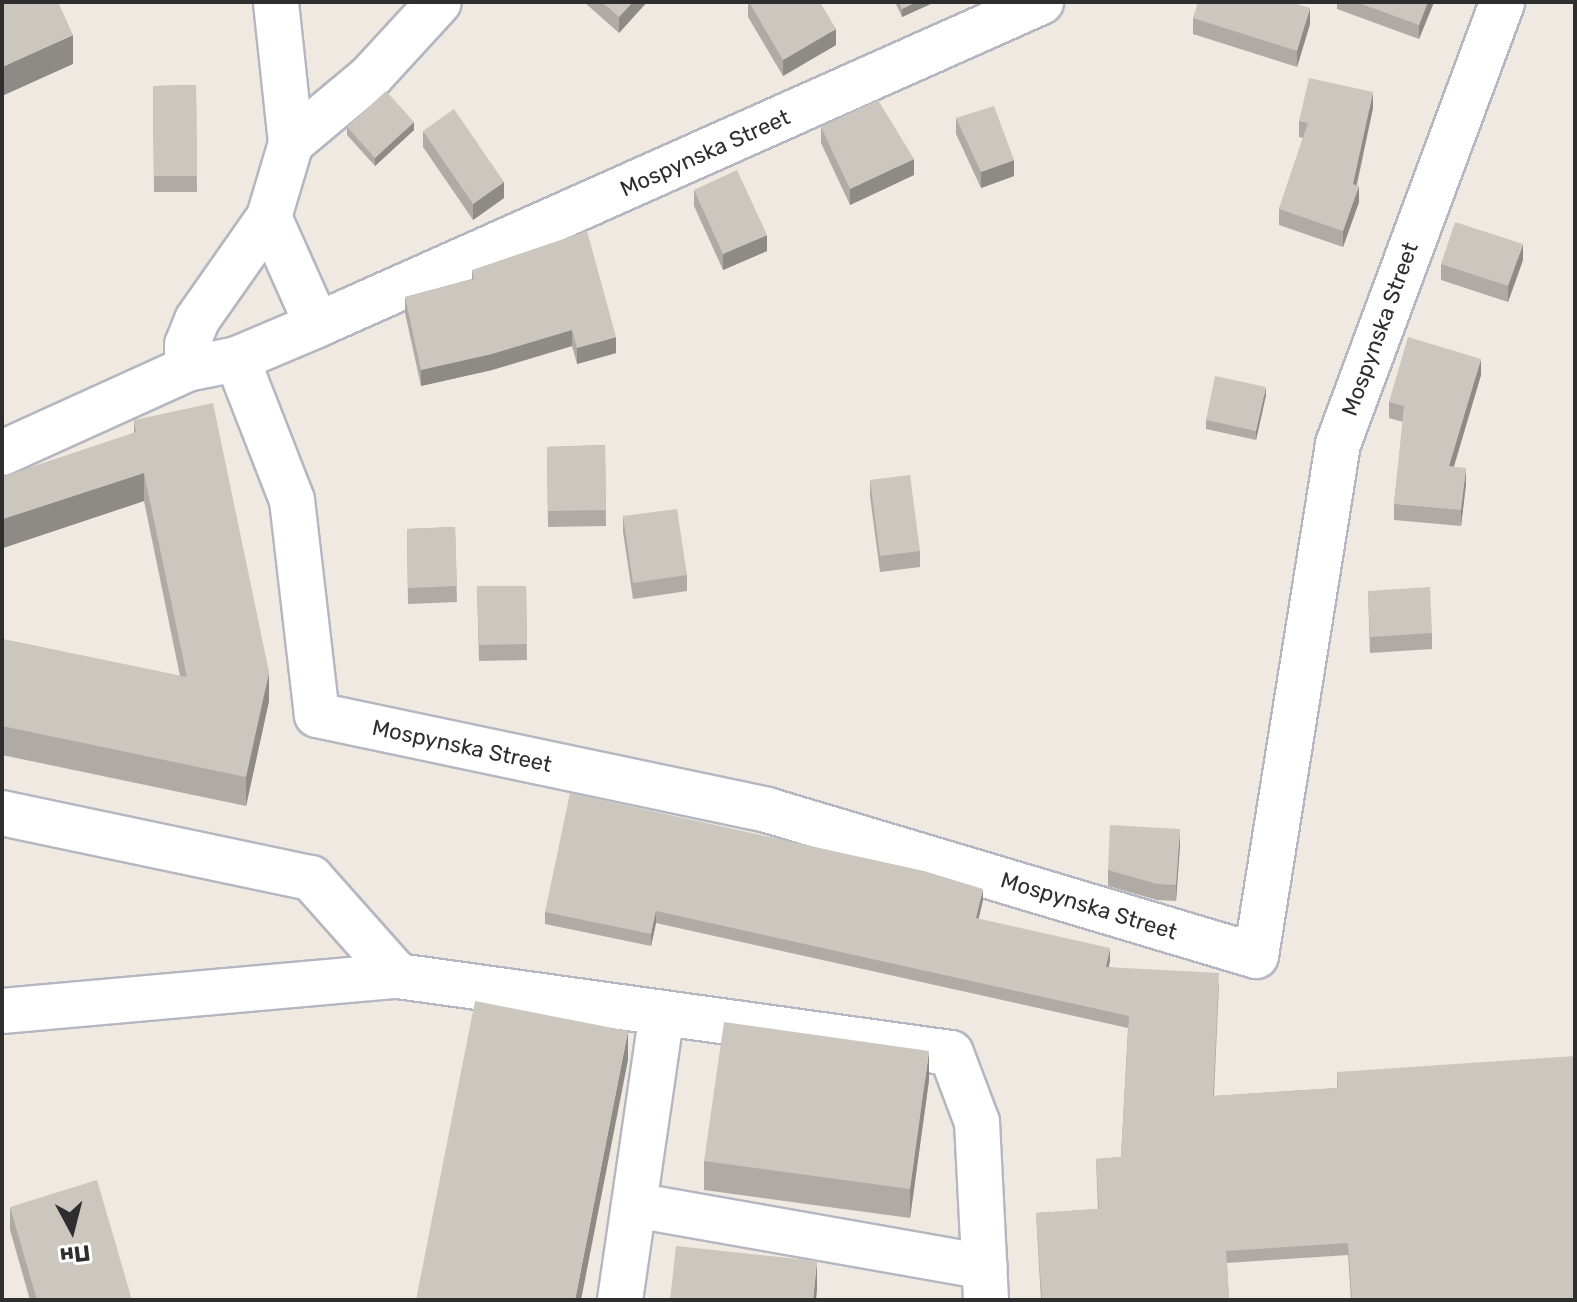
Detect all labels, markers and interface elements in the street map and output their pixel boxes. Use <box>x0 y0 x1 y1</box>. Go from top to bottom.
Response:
street label: Mospynska Street <box>616 104 794 202</box>
street label: Mospynska Street <box>1336 239 1424 419</box>
street label: Mospynska Street <box>370 714 554 778</box>
street label: Mospynska Street <box>998 867 1180 945</box>
north arrow <box>32 1190 112 1270</box>
text: Пн <box>58 1239 92 1270</box>

